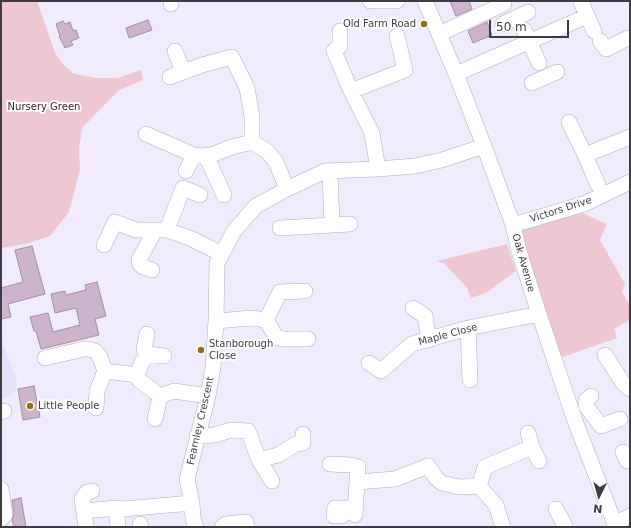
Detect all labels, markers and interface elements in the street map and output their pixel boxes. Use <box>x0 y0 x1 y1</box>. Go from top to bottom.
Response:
scale bar <box>491 12 571 38</box>
place label: Old Farm Road <box>343 18 416 30</box>
marker: Old Farm Road <box>419 19 429 29</box>
text: 50 m <box>496 20 527 34</box>
park label: Nursery Green <box>8 101 80 113</box>
street label: Victors Drive <box>529 194 593 226</box>
street label: Oak Avenue <box>509 232 537 294</box>
street label: Maple Close <box>417 321 479 349</box>
place label: Stanborough Close <box>209 338 273 362</box>
marker: Stanborough Close <box>196 345 206 355</box>
street label: Fearnley Crescent <box>185 376 217 466</box>
place label: Little People <box>38 400 100 412</box>
marker: Little People <box>25 401 35 411</box>
north arrow <box>579 476 619 516</box>
text: N <box>593 502 603 515</box>

